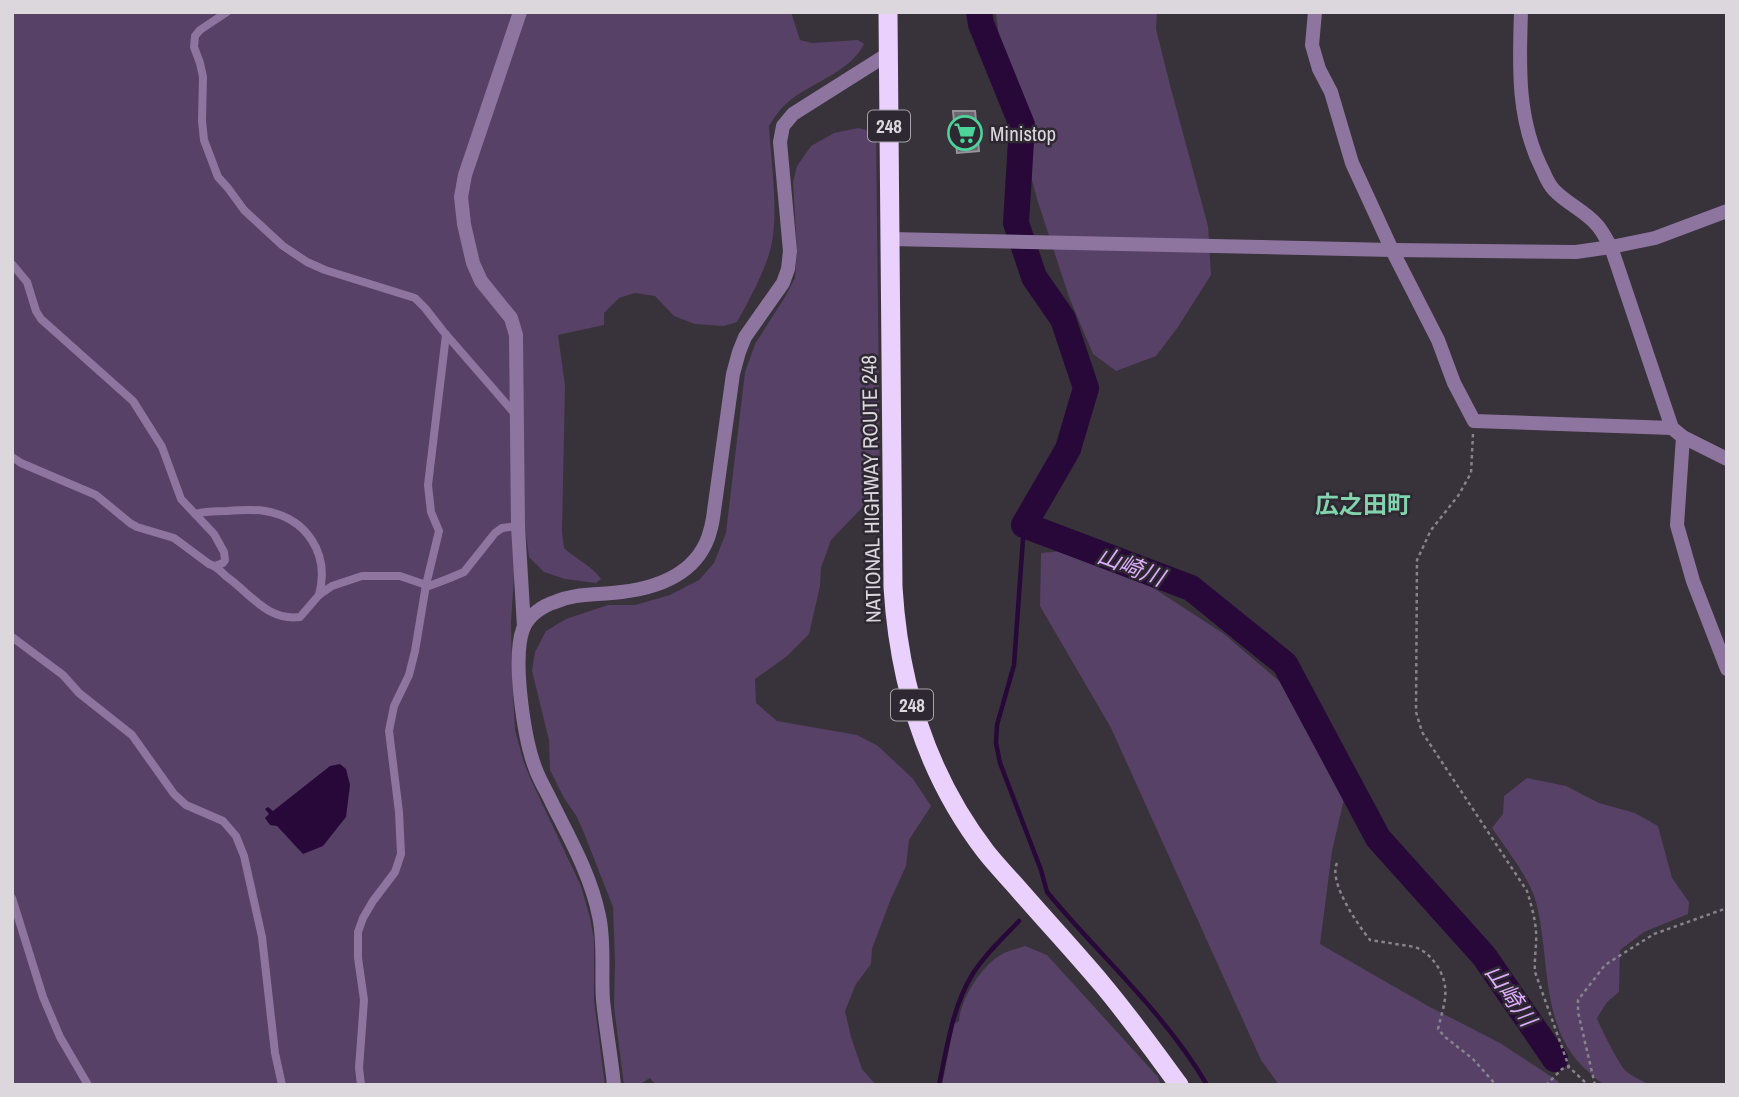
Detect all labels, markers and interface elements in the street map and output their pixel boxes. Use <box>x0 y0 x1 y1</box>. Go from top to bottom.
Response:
road number: 248 <box>868 110 910 142</box>
supermarket icon: Ministop <box>946 114 984 152</box>
place label: Ministop <box>990 119 1056 148</box>
street label: NATIONAL HIGHWAY ROUTE 248 <box>854 355 888 623</box>
district label: 広之田町 <box>1315 488 1411 520</box>
water label: 山崎川 <box>1093 539 1172 594</box>
road number: 248 <box>891 690 933 720</box>
water label: 山崎川 <box>1479 958 1545 1035</box>

